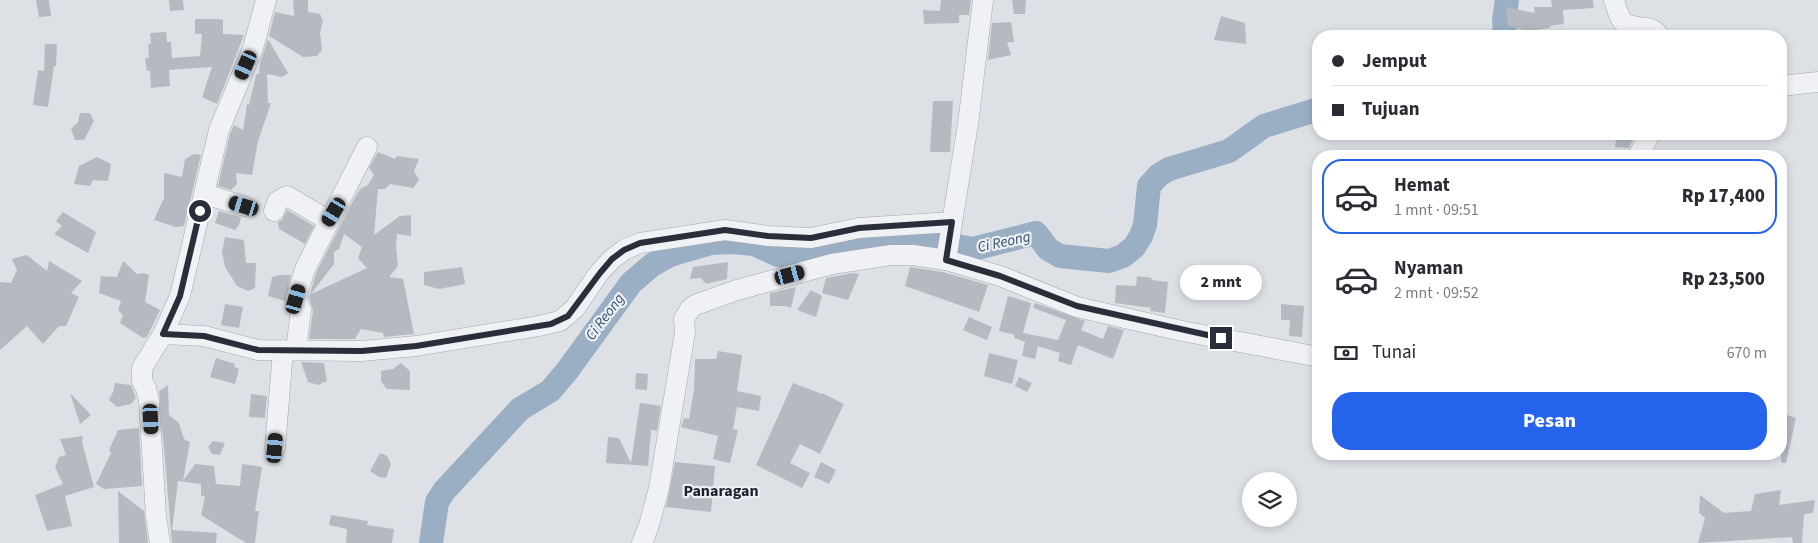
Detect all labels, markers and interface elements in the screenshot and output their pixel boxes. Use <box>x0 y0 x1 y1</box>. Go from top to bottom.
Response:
car <box>233 48 258 82</box>
text: Jemput <box>1362 48 1427 75</box>
text: Tujuan <box>1362 96 1420 123</box>
text: Hemat <box>1394 172 1450 199</box>
icon: car <box>1334 174 1379 219</box>
text: Rp 17,400 <box>1682 183 1765 210</box>
car <box>227 194 260 218</box>
car <box>319 195 348 229</box>
text: 1 mnt · 09:51 <box>1394 199 1479 221</box>
route start <box>189 200 211 222</box>
water label: Ci Reong <box>976 226 1033 258</box>
text: Nyaman <box>1394 255 1463 282</box>
icon: car <box>1334 257 1379 302</box>
car <box>773 264 806 286</box>
callout: 2 mnt <box>1180 266 1262 300</box>
text: Rp 23,500 <box>1682 266 1765 293</box>
text: 2 mnt <box>1200 271 1242 293</box>
text: 2 mnt · 09:52 <box>1394 282 1479 304</box>
car <box>284 283 307 315</box>
water label: Ci Reong <box>580 289 630 345</box>
route end <box>1210 327 1232 349</box>
icon: cash <box>1332 339 1360 367</box>
text: Tunai <box>1372 339 1416 366</box>
text: 670 m <box>1727 342 1767 364</box>
button: Pesan <box>1332 392 1767 450</box>
car <box>142 404 159 434</box>
car <box>266 432 283 464</box>
map controls <box>1242 472 1297 527</box>
button: layers <box>1242 472 1297 527</box>
district label: Panaragan <box>683 480 759 502</box>

